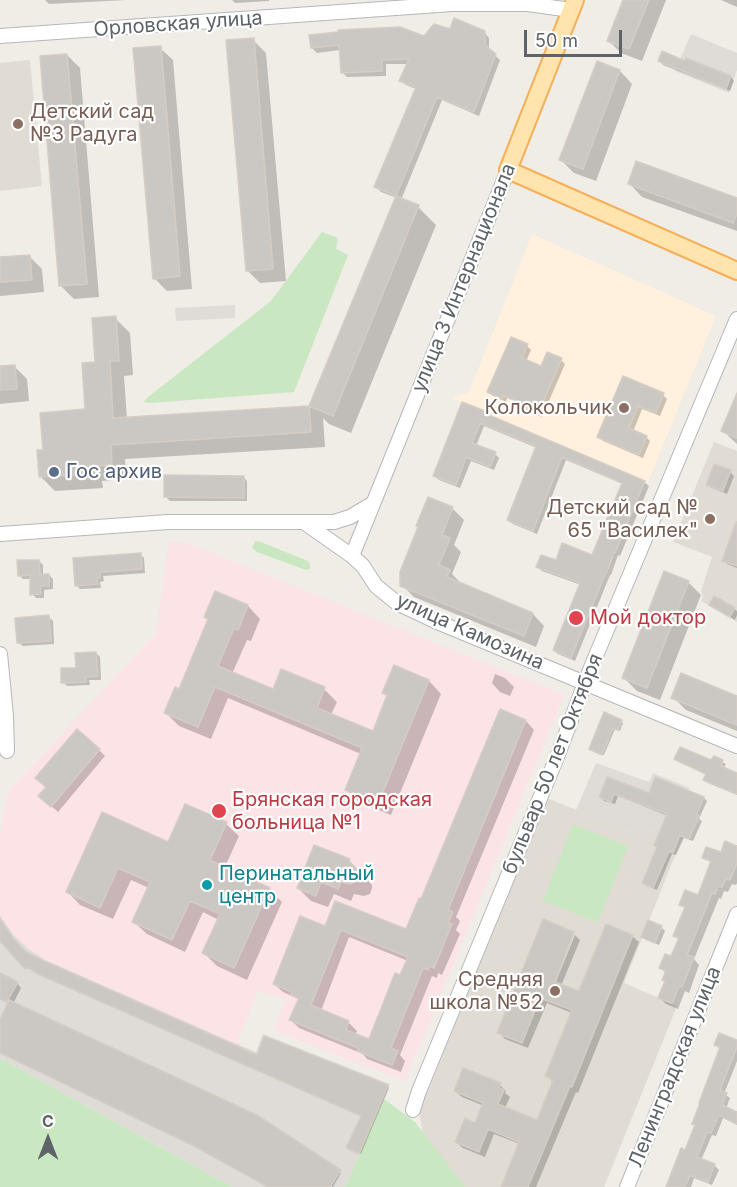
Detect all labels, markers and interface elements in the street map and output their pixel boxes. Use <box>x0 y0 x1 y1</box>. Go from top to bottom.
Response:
street label: Орловская улица <box>93 6 263 42</box>
scale bar <box>527 18 624 56</box>
text: 50 m <box>535 30 578 51</box>
place label: Детский сад №3 Радуга <box>30 100 154 147</box>
marker: Детский сад №3 Радуга <box>11 117 25 131</box>
street label: улица 3 Интернационала <box>407 160 521 396</box>
place label: Колокольчик <box>485 396 612 420</box>
marker: Колокольчик <box>617 401 631 415</box>
place label: Гос архив <box>66 460 162 484</box>
marker: Гос архив <box>47 465 61 479</box>
place label: Детский сад № 65 "Василек" <box>547 496 698 543</box>
marker: Детский сад № 65 "Василек" <box>703 512 717 526</box>
street label: улица Камозина <box>392 589 548 675</box>
place label: Мой доктор <box>590 606 706 630</box>
marker: Мой доктор <box>567 609 585 627</box>
street label: бульвар 50 лет Октября <box>498 650 608 878</box>
place label: Брянская городская больница №1 <box>232 788 432 835</box>
marker: Брянская городская больница №1 <box>210 802 228 820</box>
place label: Перинатальный центр <box>219 862 374 909</box>
marker: Перинатальный центр <box>200 878 214 892</box>
street label: Ленинградская улица <box>624 963 726 1171</box>
place label: Средняя школа №52 <box>430 968 543 1015</box>
marker: Средняя школа №52 <box>548 984 562 998</box>
north arrow <box>18 1109 78 1169</box>
text: С <box>42 1111 54 1131</box>

